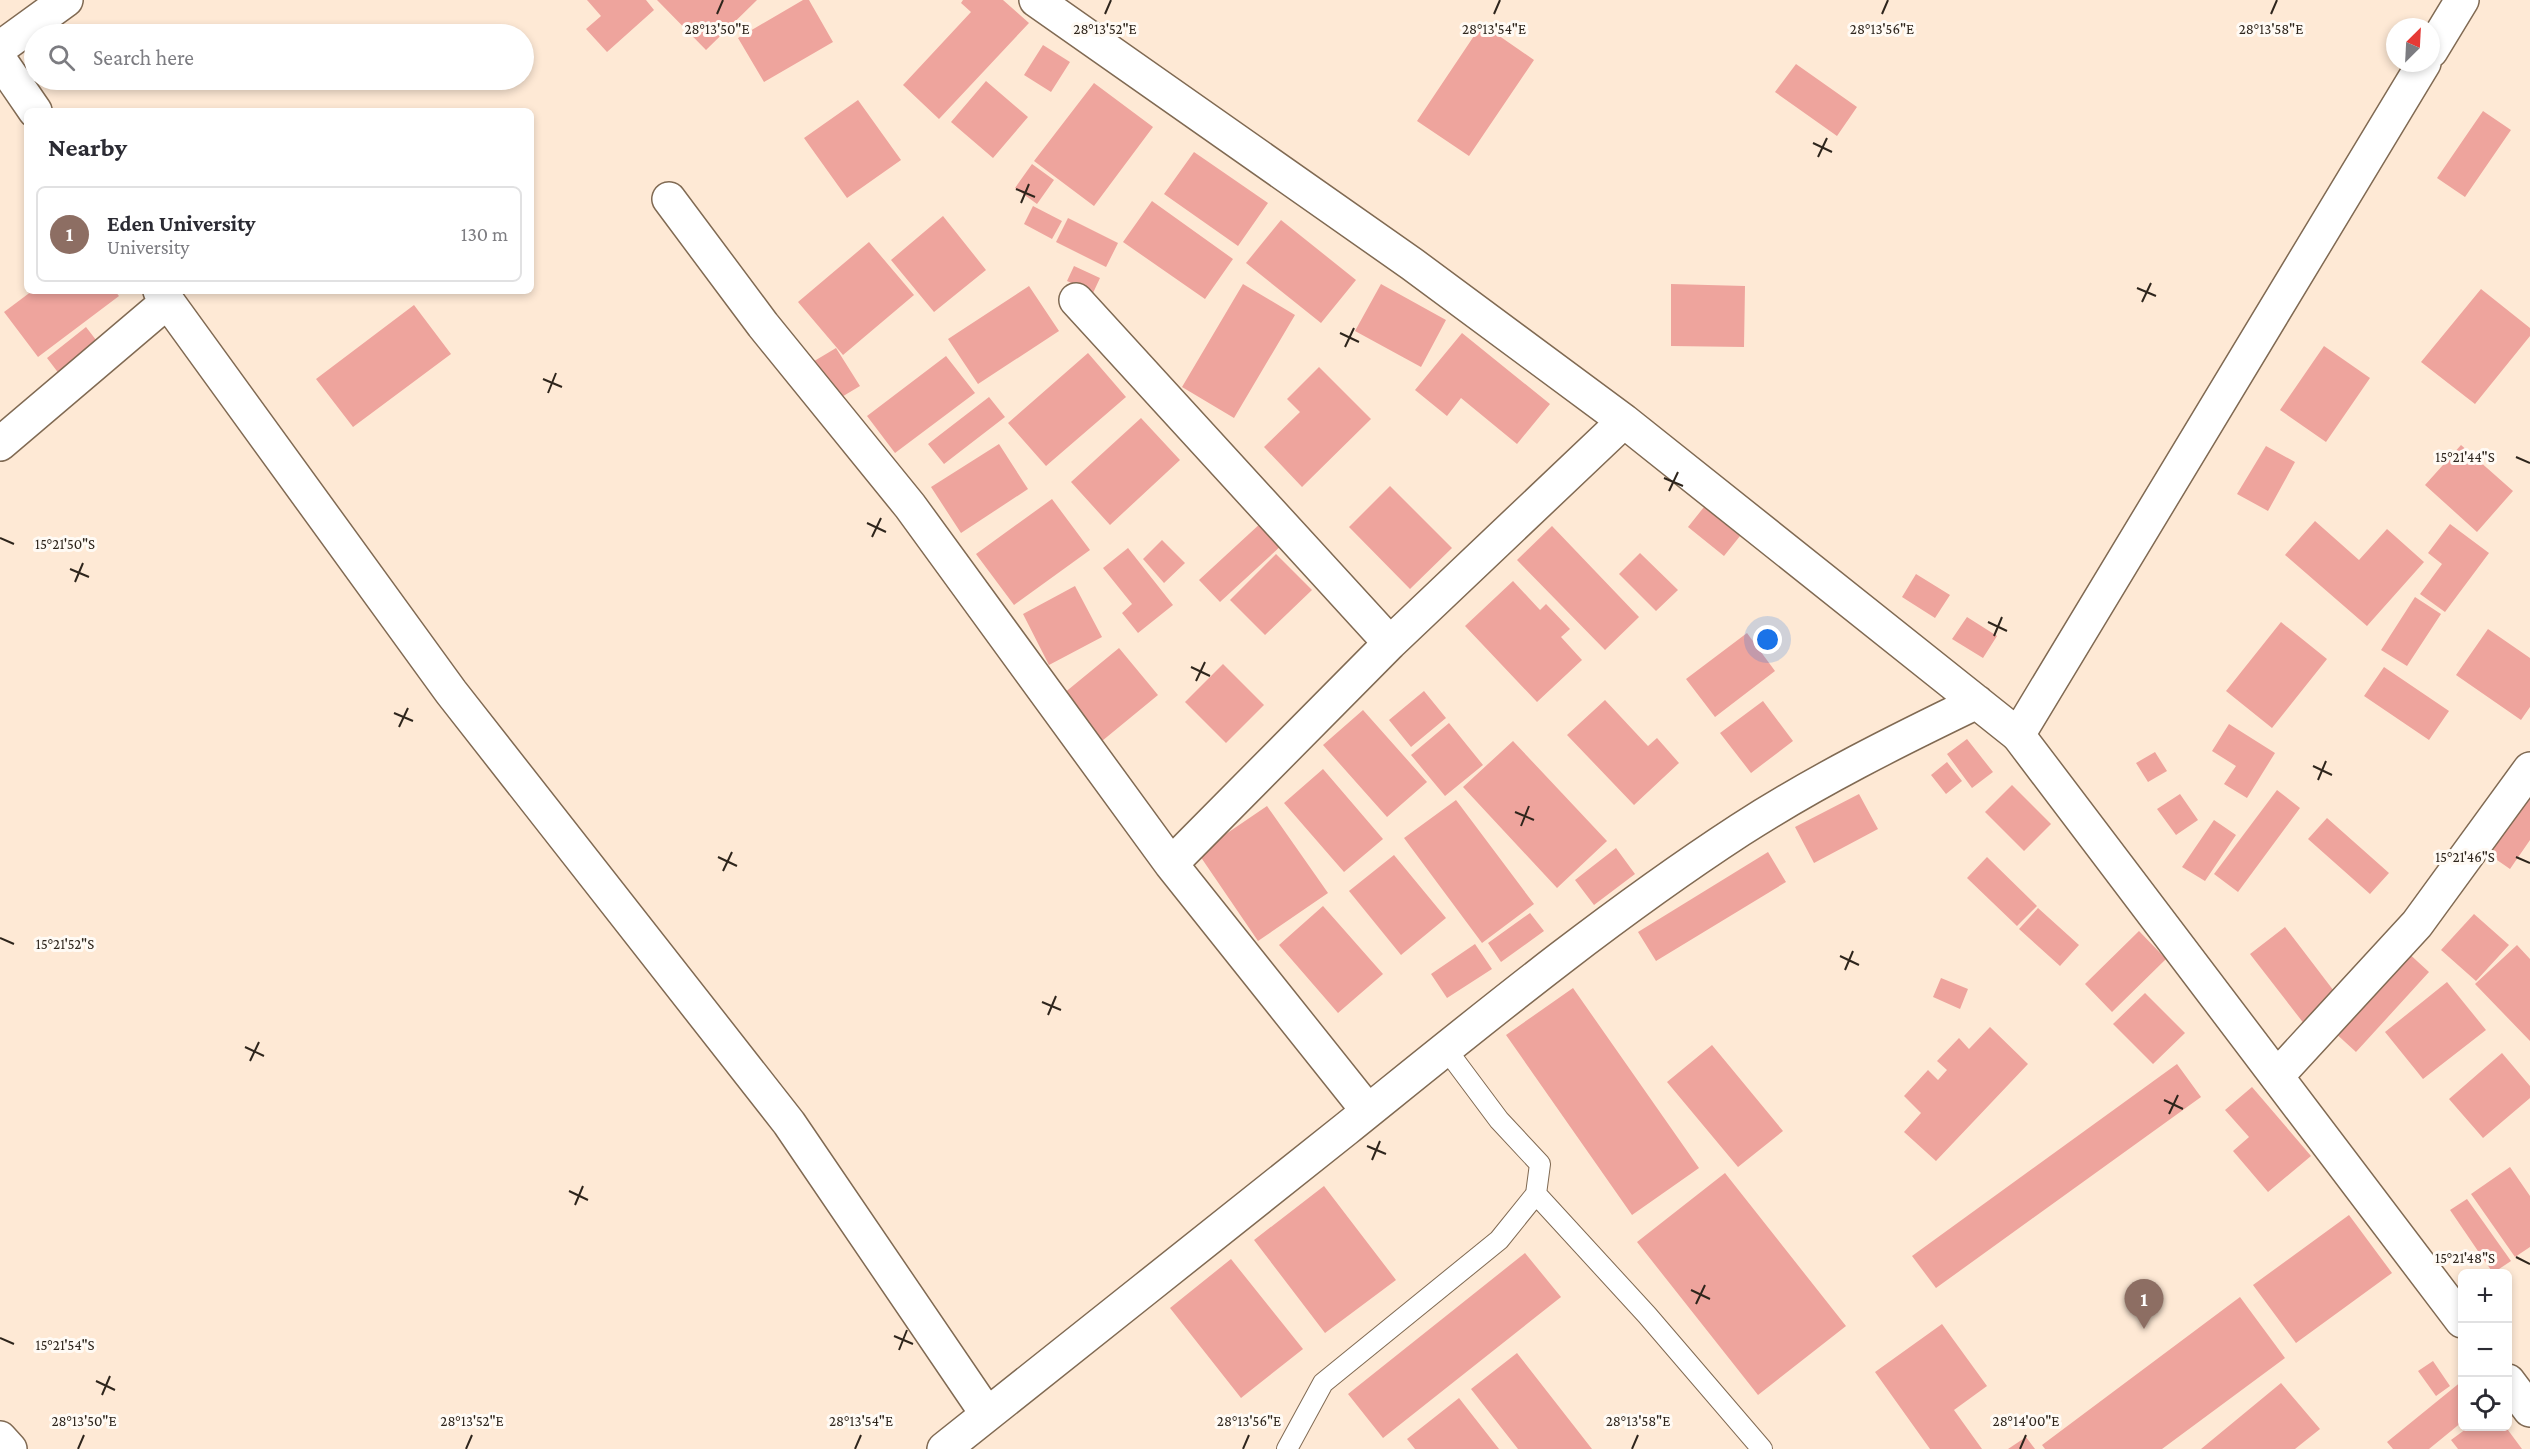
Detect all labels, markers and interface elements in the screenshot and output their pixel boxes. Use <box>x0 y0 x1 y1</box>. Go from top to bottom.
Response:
north arrow <box>2386 18 2440 72</box>
text: 28°13'50"E <box>684 21 750 37</box>
text: 28°13'52"E <box>1073 21 1137 37</box>
text: 28°13'54"E <box>1462 21 1526 37</box>
text: 28°13'56"E <box>1850 21 1914 37</box>
text: 28°13'58"E <box>2239 21 2303 37</box>
search box <box>24 24 534 90</box>
icon: search <box>45 41 78 74</box>
text: Search here <box>93 45 194 70</box>
text: Nearby <box>48 133 127 162</box>
text: Eden University <box>107 211 256 236</box>
text: 1 <box>66 223 73 245</box>
text: 130 m <box>461 223 508 245</box>
text: University <box>107 236 190 258</box>
text: 15°21'44"S <box>2435 449 2495 465</box>
text: 15°21'50"S <box>35 536 95 552</box>
your location <box>1753 625 1782 654</box>
text: 15°21'46"S <box>2435 849 2495 865</box>
text: 15°21'52"S <box>36 936 94 952</box>
text: 15°21'48"S <box>2435 1250 2495 1266</box>
map controls <box>2458 1269 2512 1431</box>
button: + <box>2458 1269 2512 1323</box>
pin: 1 <box>2124 1280 2164 1329</box>
button: − <box>2458 1323 2512 1377</box>
text: 15°21'54"S <box>35 1337 95 1353</box>
button: locate <box>2458 1377 2512 1431</box>
text: 28°13'50"E <box>51 1413 117 1429</box>
text: 28°13'52"E <box>440 1413 504 1429</box>
text: 28°13'54"E <box>829 1413 893 1429</box>
text: 28°13'56"E <box>1217 1413 1281 1429</box>
text: 28°13'58"E <box>1606 1413 1670 1429</box>
text: 28°14'00"E <box>1993 1413 2059 1429</box>

